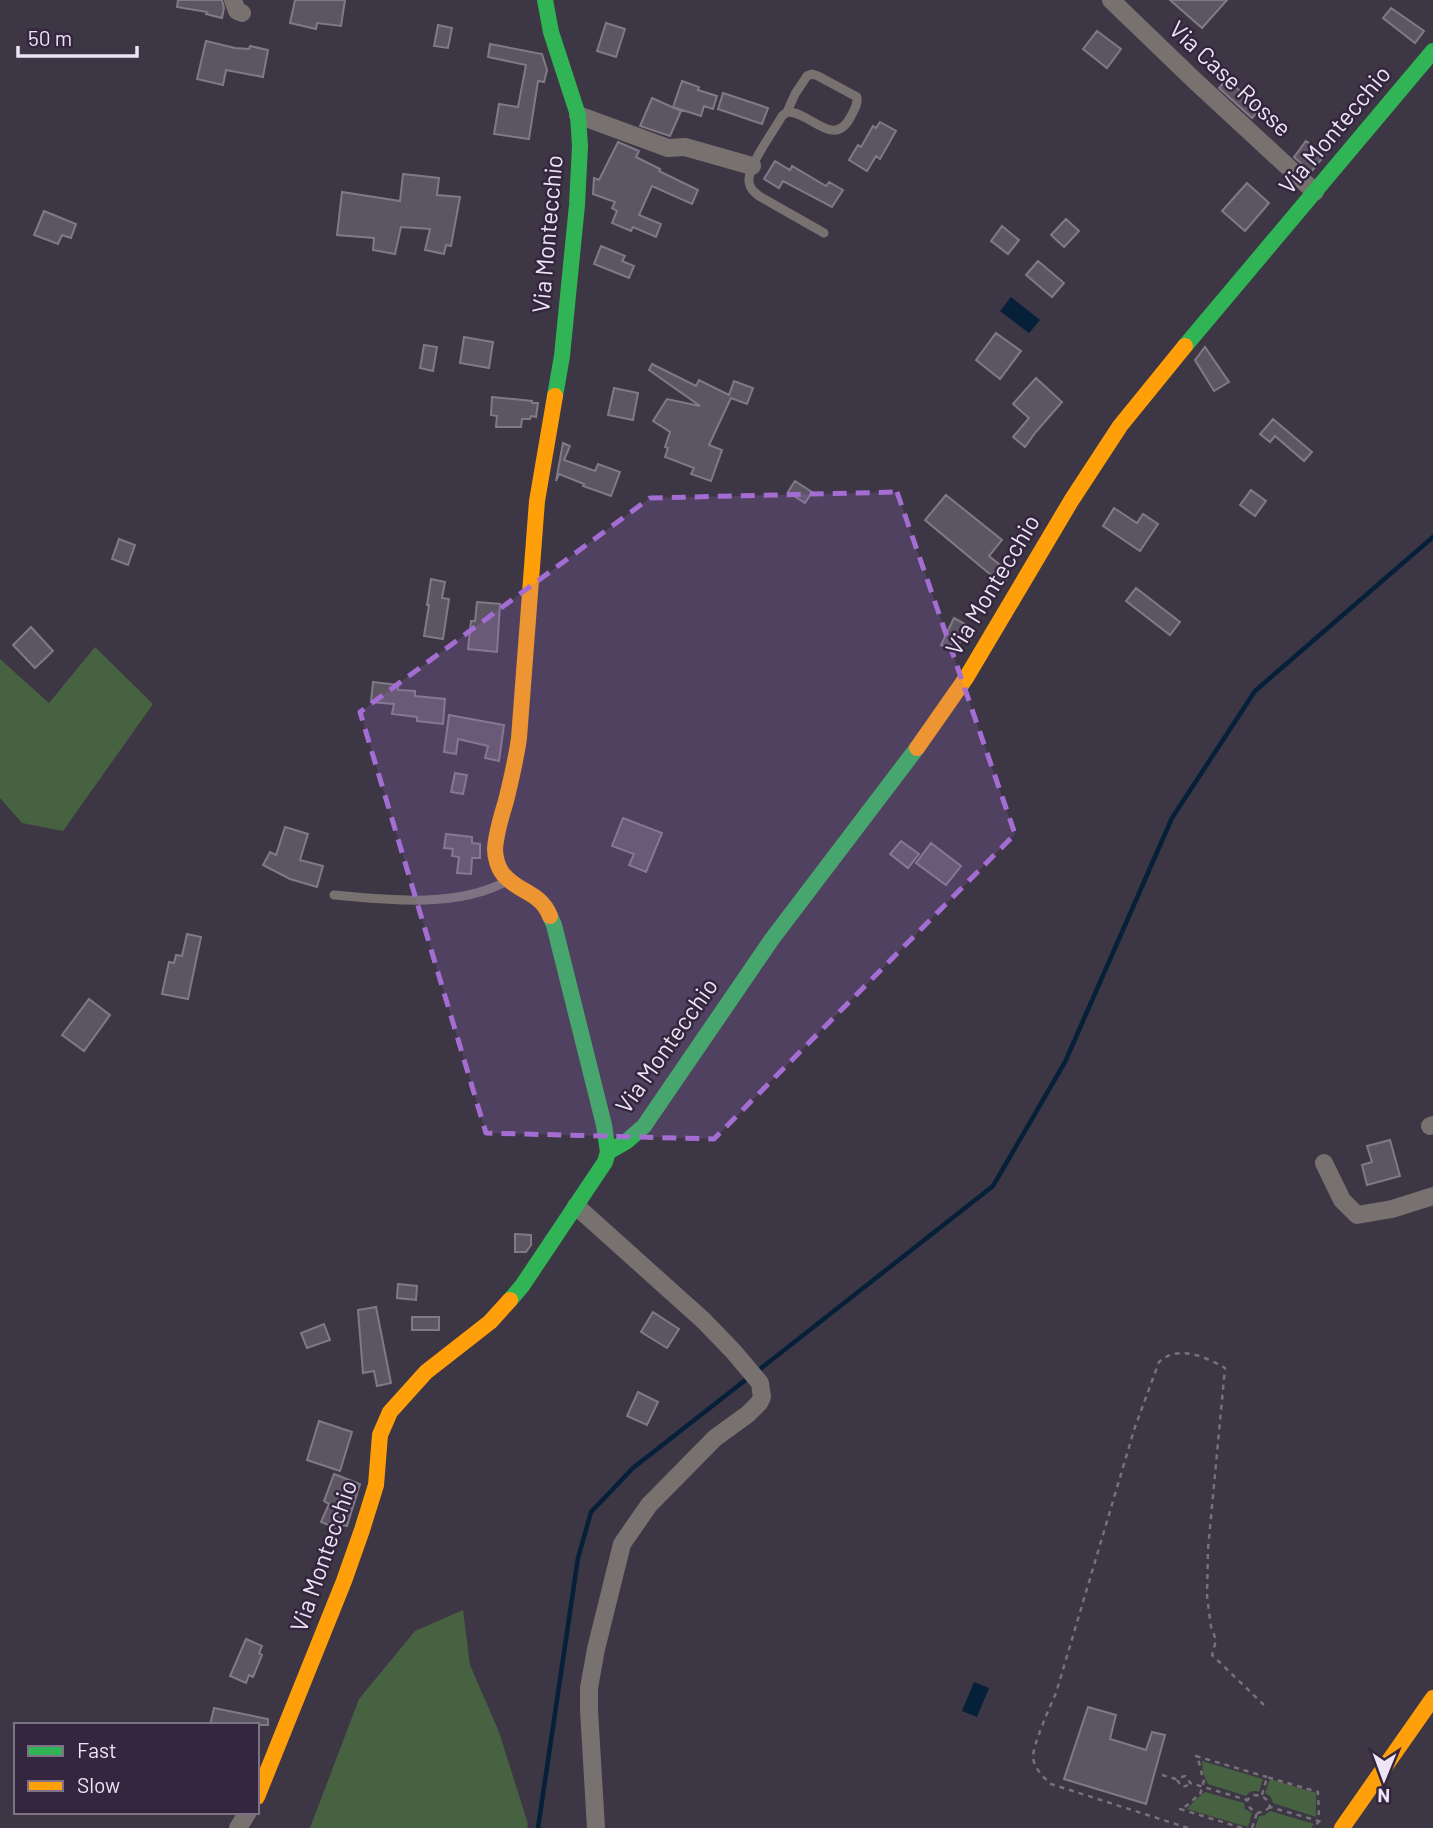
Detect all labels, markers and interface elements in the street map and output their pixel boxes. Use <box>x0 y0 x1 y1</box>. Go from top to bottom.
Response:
scale bar <box>18 14 136 58</box>
street label: Via Case Rosse <box>1164 14 1298 142</box>
text: 50 m <box>28 25 72 50</box>
street label: Via Montecchio <box>1272 59 1396 199</box>
street label: Via Montecchio <box>525 154 568 314</box>
street label: Via Montecchio <box>938 509 1045 660</box>
street label: Via Montecchio <box>608 972 723 1118</box>
street label: Via Montecchio <box>283 1476 362 1635</box>
legend <box>14 1723 259 1814</box>
text: Fast <box>77 1737 117 1762</box>
north arrow <box>1349 1744 1419 1814</box>
text: Slow <box>77 1772 120 1797</box>
text: N <box>1377 1785 1390 1808</box>

